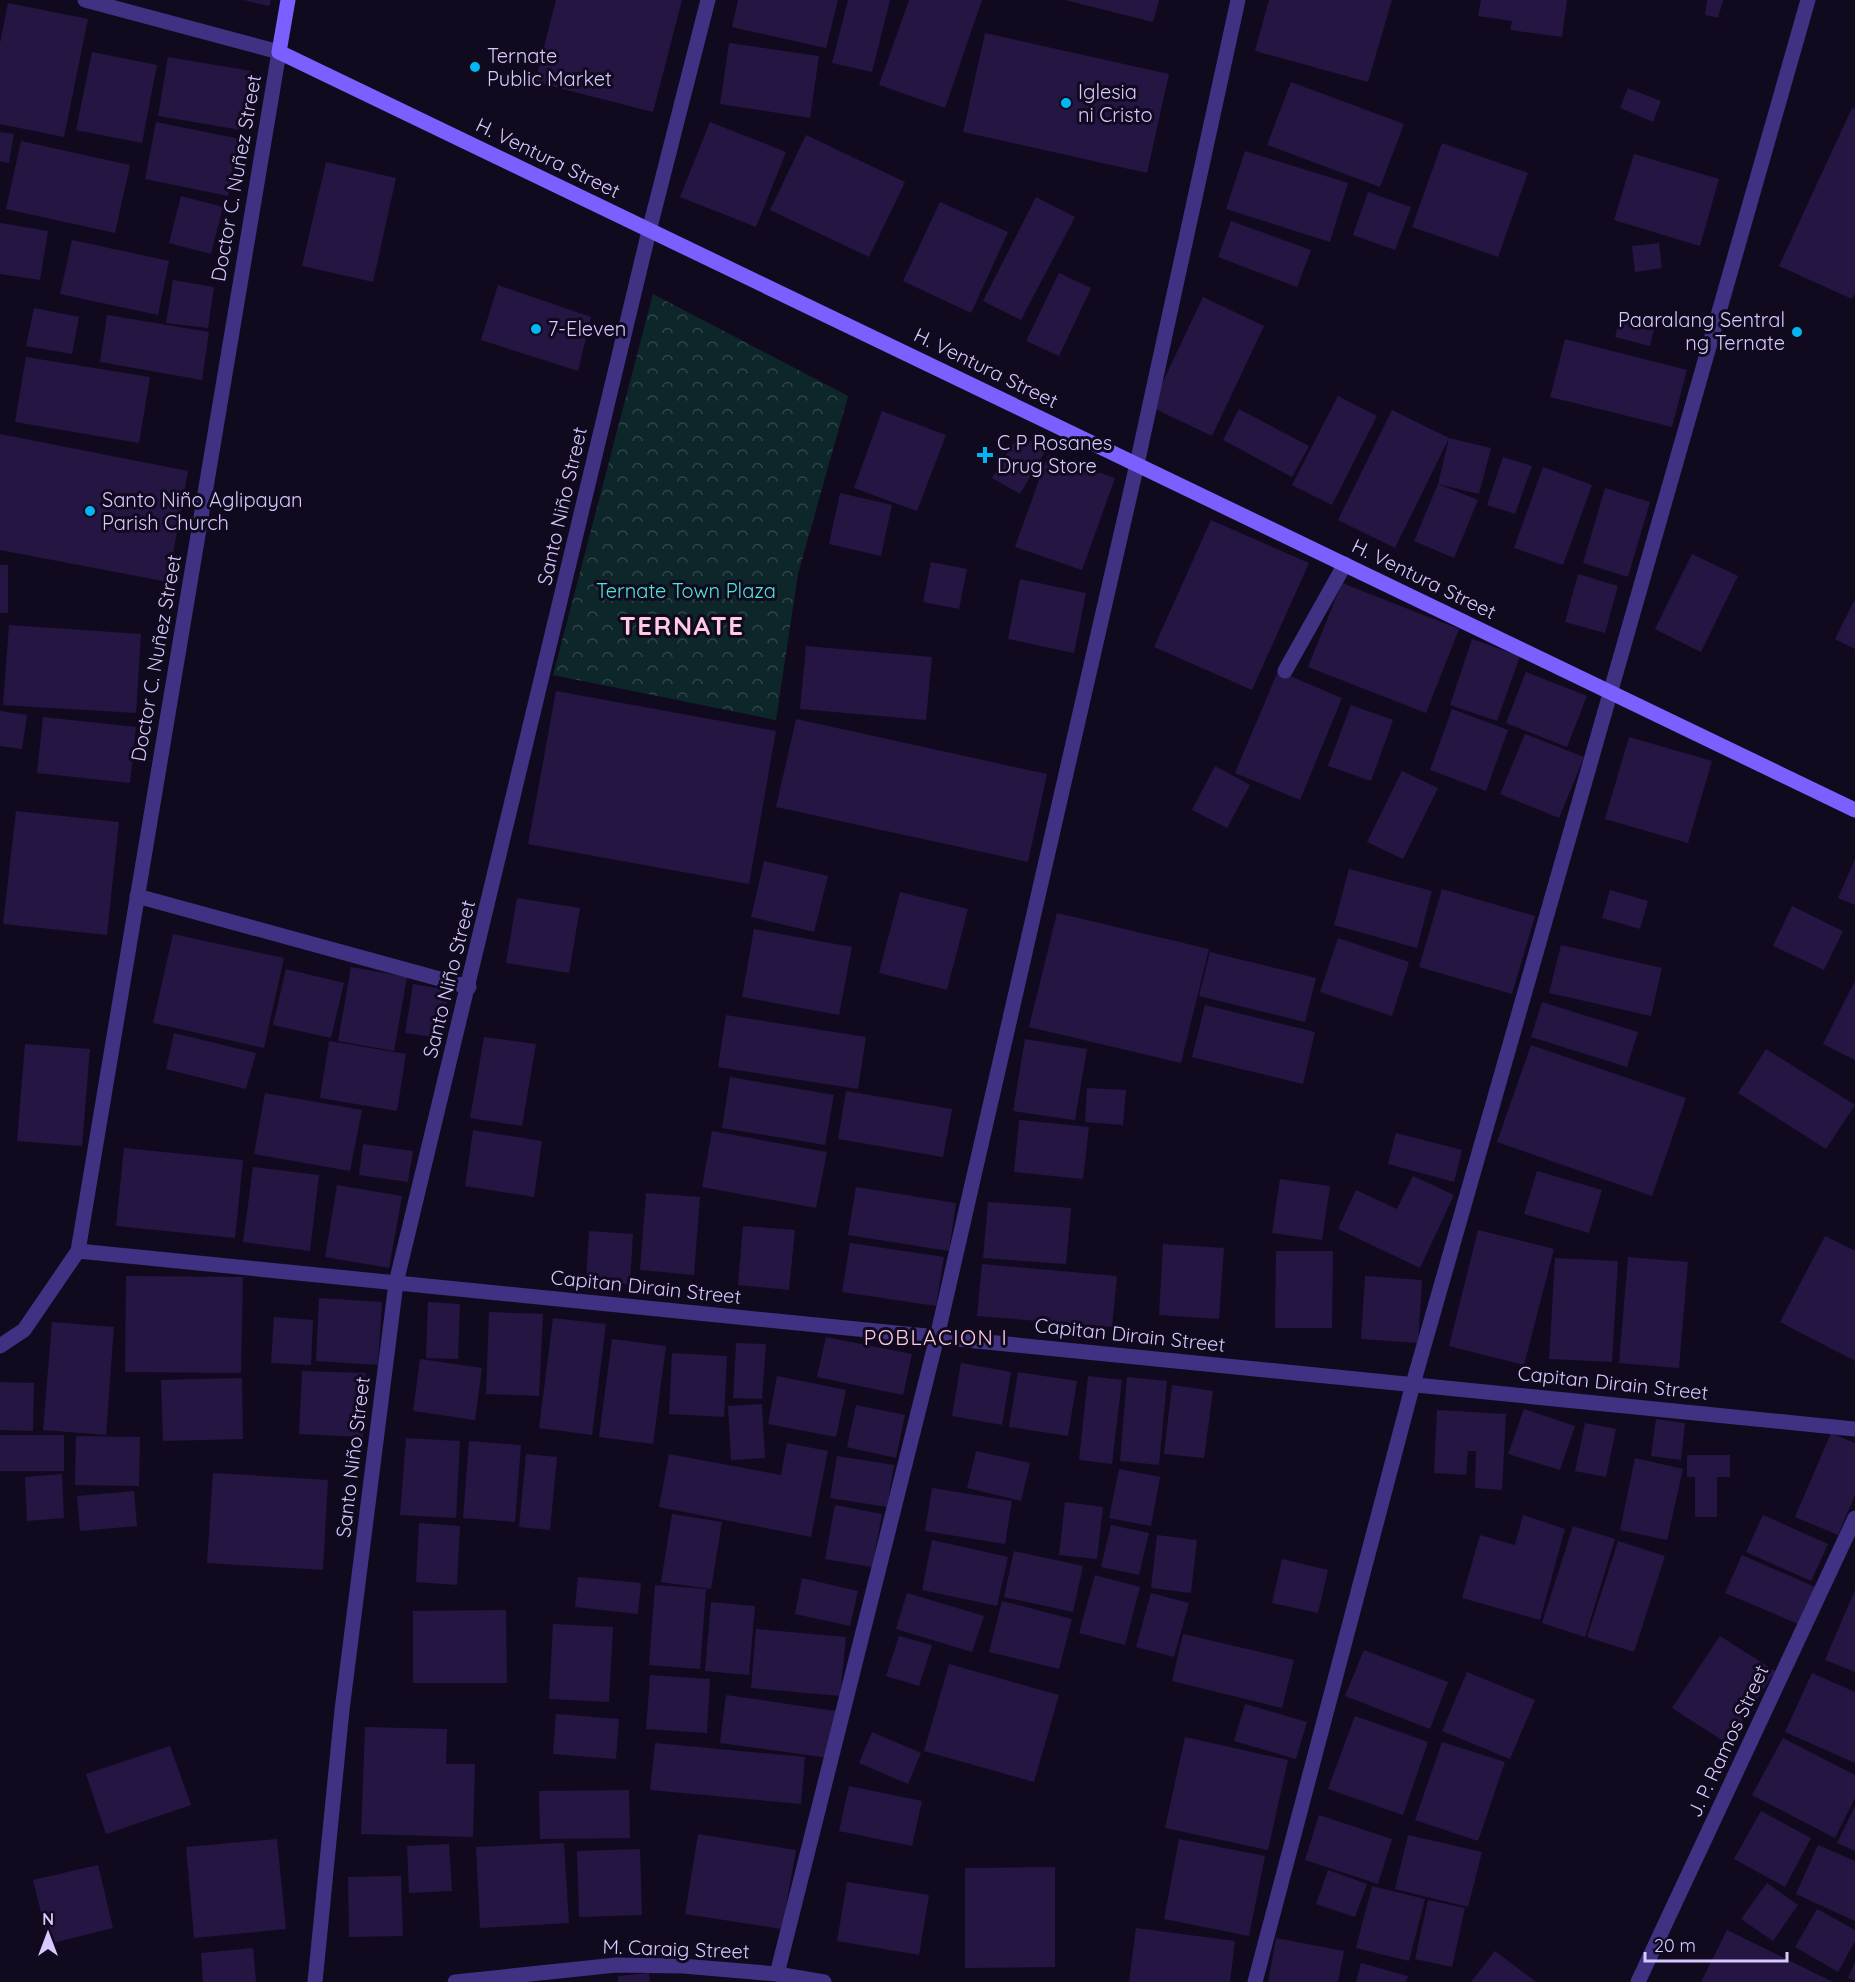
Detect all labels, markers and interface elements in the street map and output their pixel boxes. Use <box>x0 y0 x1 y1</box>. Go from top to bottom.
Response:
place label: Ternate Public Market <box>487 43 612 91</box>
marker: Ternate Public Market <box>468 60 482 74</box>
street label: Doctor C. Nuñez Street <box>205 72 266 283</box>
place label: Iglesia ni Cristo <box>1078 79 1152 127</box>
marker: Iglesia ni Cristo <box>1059 96 1073 110</box>
street label: H. Ventura Street <box>472 112 624 203</box>
place label: Paaralang Sentral ng Ternate <box>1618 307 1785 355</box>
place label: 7-Eleven <box>548 316 626 341</box>
marker: 7-Eleven <box>529 322 543 336</box>
street label: H. Ventura Street <box>910 322 1062 413</box>
marker: Paaralang Sentral ng Ternate <box>1790 325 1804 339</box>
street label: Santo Niño Street <box>531 424 592 588</box>
place label: C P Rosanes Drug Store <box>997 430 1112 478</box>
marker: C P Rosanes Drug Store <box>978 448 992 462</box>
place label: Santo Niño Aglipayan Parish Church <box>102 487 303 535</box>
marker: Santo Niño Aglipayan Parish Church <box>83 504 97 518</box>
street label: H. Ventura Street <box>1348 533 1500 624</box>
street label: Doctor C. Nuñez Street <box>125 552 186 763</box>
park label: Ternate Town Plaza <box>596 578 776 603</box>
district label: TERNATE <box>619 609 745 642</box>
street label: Santo Niño Street <box>417 897 480 1060</box>
street label: Capitan Dirain Street <box>549 1264 743 1309</box>
street label: Capitan Dirain Street <box>1033 1312 1227 1357</box>
district label: POBLACION I <box>864 1324 1008 1350</box>
street label: Capitan Dirain Street <box>1516 1360 1710 1405</box>
street label: Santo Niño Street <box>330 1375 375 1539</box>
street label: J. P. Ramos Street <box>1681 1661 1774 1821</box>
north arrow <box>18 1904 78 1964</box>
text: N <box>42 1909 54 1929</box>
scale bar <box>1645 1925 1788 1963</box>
street label: M. Caraig Street <box>602 1933 750 1964</box>
text: 20 m <box>1654 1934 1696 1957</box>

